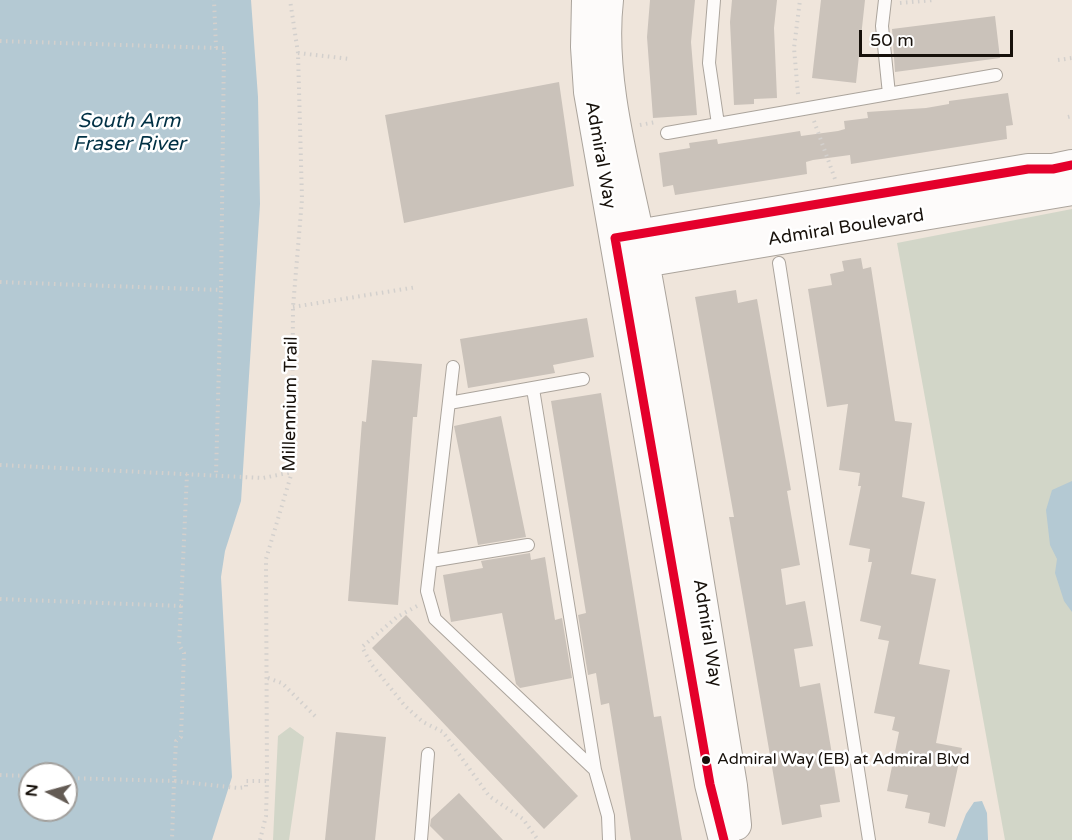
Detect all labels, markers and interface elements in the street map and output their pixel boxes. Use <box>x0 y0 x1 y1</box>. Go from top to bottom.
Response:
scale bar <box>862 18 1016 56</box>
text: 50 m <box>870 29 914 51</box>
street label: Admiral Way <box>580 100 620 210</box>
water label: South Arm Fraser River <box>73 110 185 157</box>
street label: Admiral Boulevard <box>766 205 926 251</box>
street label: Millennium Trail <box>279 336 303 472</box>
street label: Admiral Way <box>688 578 726 688</box>
place label: Admiral Way (EB) at Admiral Blvd <box>717 750 970 770</box>
marker: Admiral Way (EB) at Admiral Blvd <box>700 754 712 766</box>
north arrow <box>18 762 78 822</box>
text: N <box>21 783 43 798</box>

